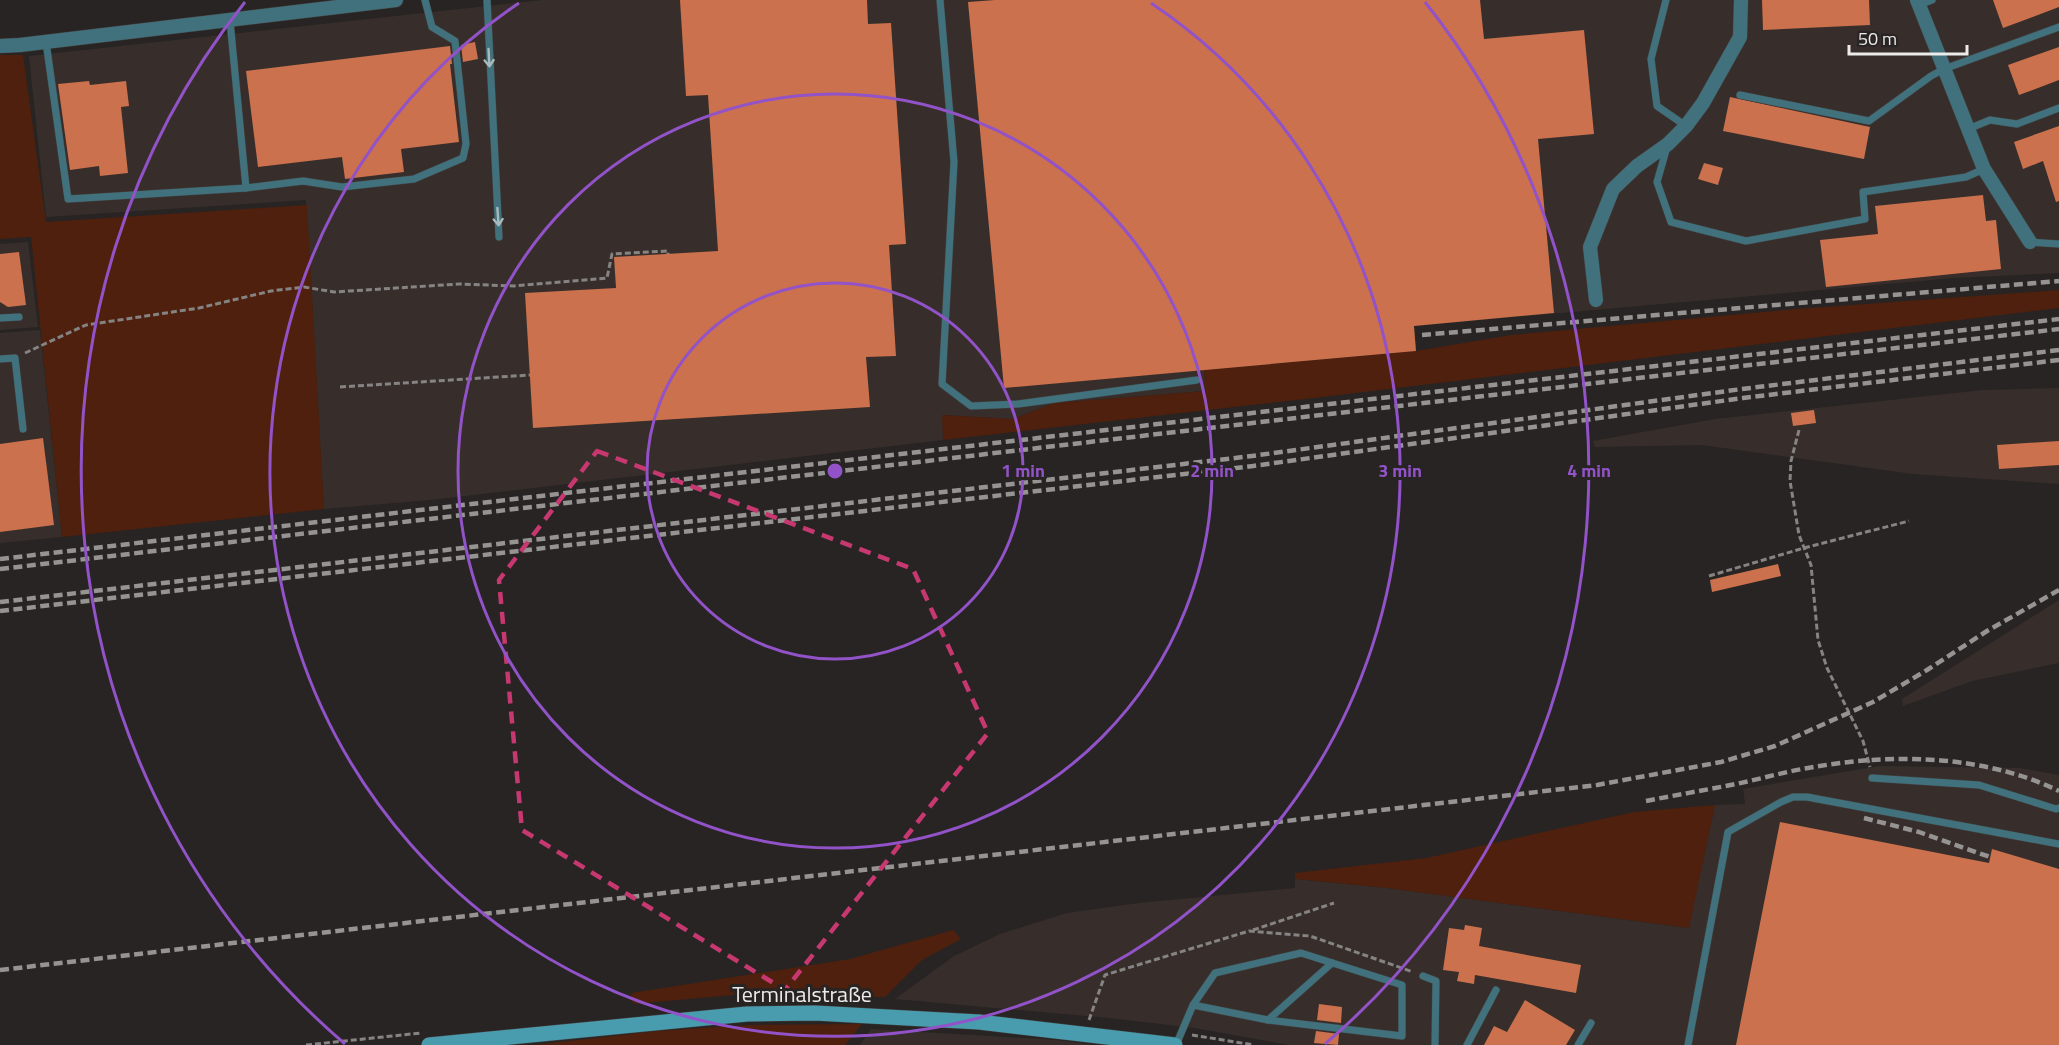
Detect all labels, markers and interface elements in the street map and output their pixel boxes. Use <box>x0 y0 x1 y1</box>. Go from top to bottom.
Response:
scale bar <box>1849 18 1968 56</box>
text: 50 m <box>1858 25 1897 52</box>
one-way arrow <box>483 48 494 68</box>
one-way arrow <box>493 206 504 226</box>
text: 1 min <box>1001 457 1045 484</box>
text: 2 min <box>1190 457 1234 484</box>
text: 3 min <box>1378 457 1422 484</box>
text: 4 min <box>1567 457 1611 484</box>
centre of rings <box>825 461 845 481</box>
street label: Terminalstraße <box>732 977 872 1011</box>

